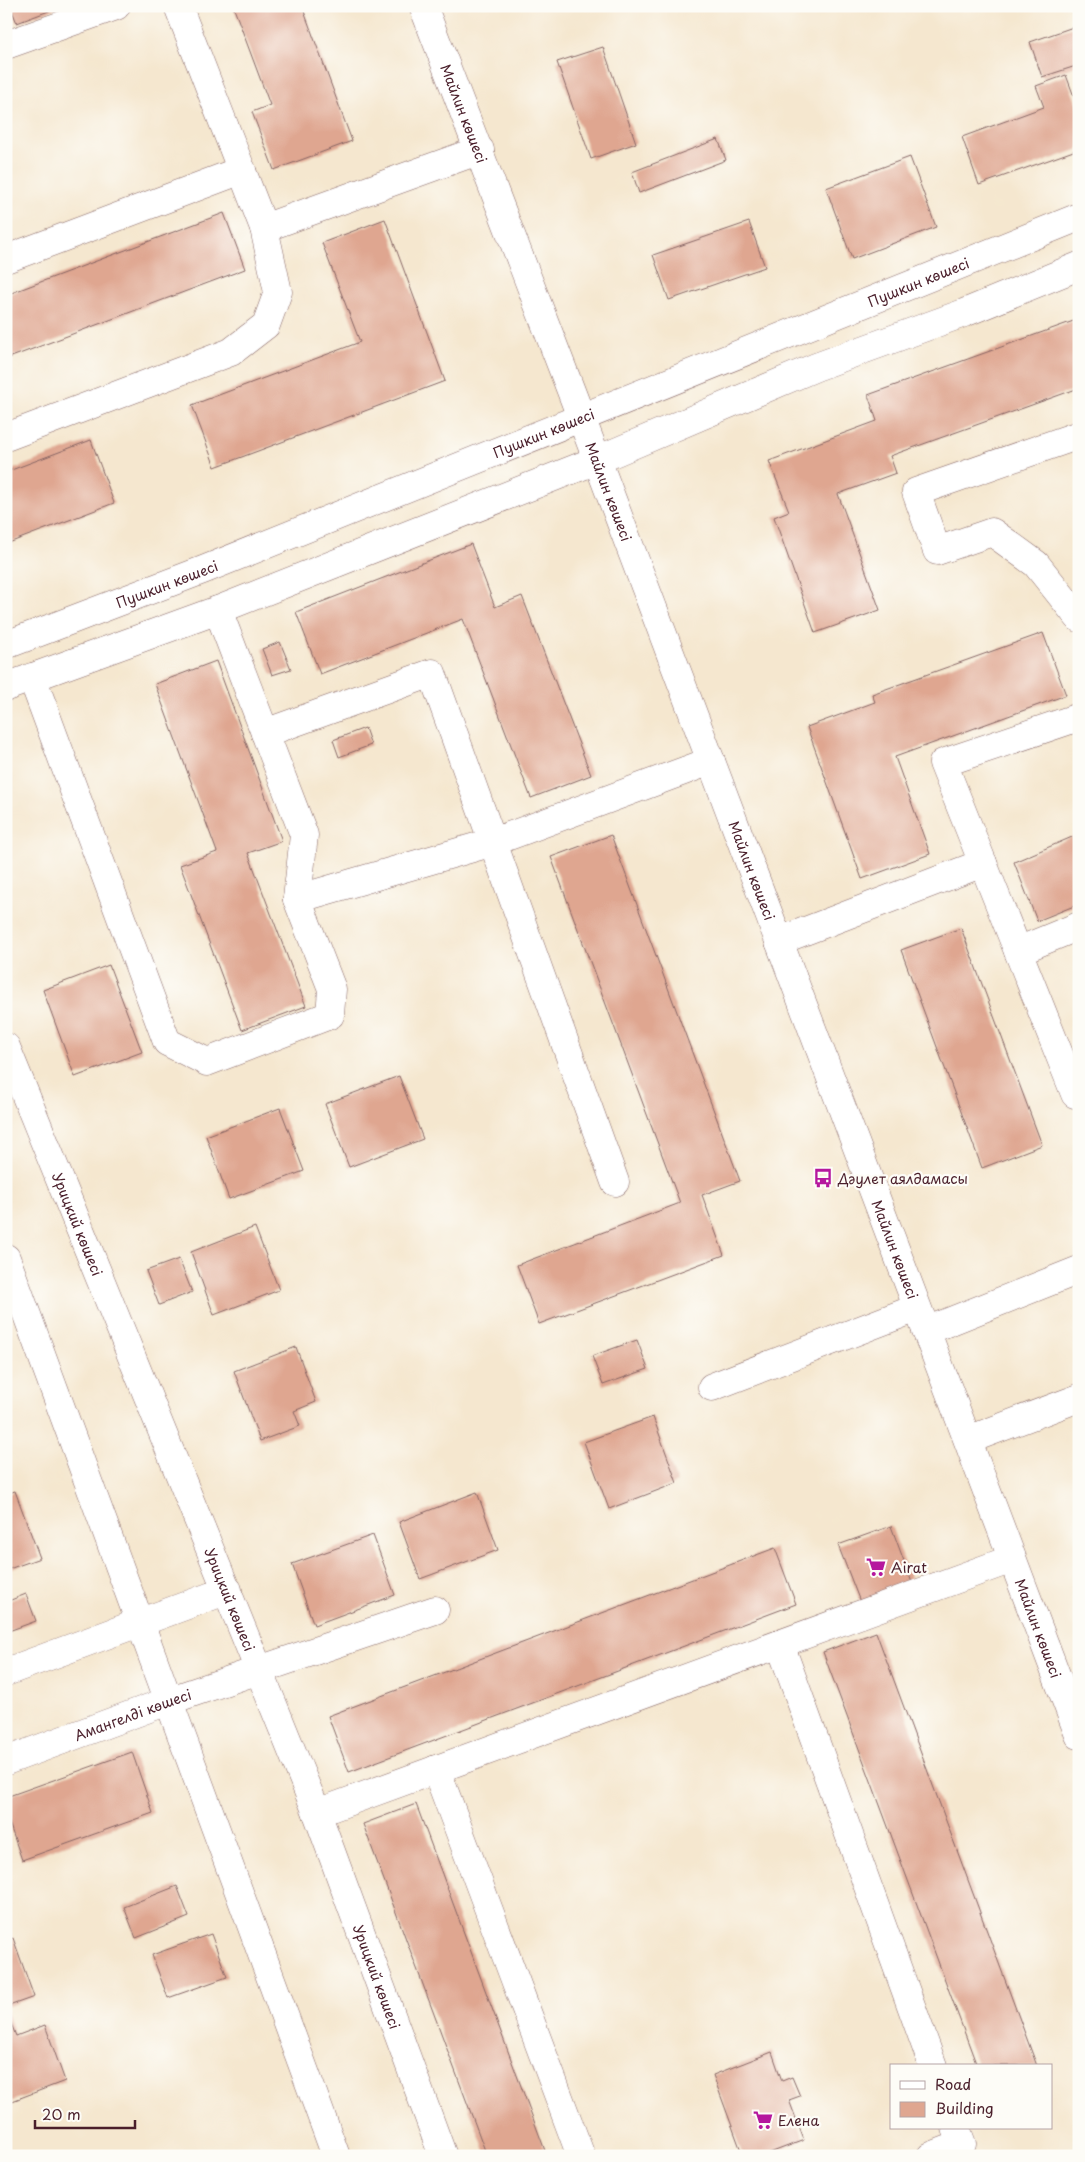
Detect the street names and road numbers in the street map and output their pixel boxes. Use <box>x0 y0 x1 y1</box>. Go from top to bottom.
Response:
street label: Майлин көшесі <box>436 61 493 166</box>
street label: Пушкин көшесі <box>864 252 972 312</box>
street label: Пушкин көшесі <box>490 403 598 463</box>
street label: Майлин көшесі <box>581 439 637 544</box>
street label: Пушкин көшесі <box>113 555 221 613</box>
street label: Майлин көшесі <box>724 818 781 923</box>
street label: Урицкий көшесі <box>47 1169 108 1279</box>
street label: Майлин көшесі <box>867 1197 924 1302</box>
street label: Урицкий көшесі <box>200 1544 261 1654</box>
street label: Майлин көшесі <box>1010 1575 1067 1681</box>
street label: Амангелді көшесі <box>71 1683 194 1745</box>
street label: Урицкий көшесі <box>348 1921 406 2032</box>

